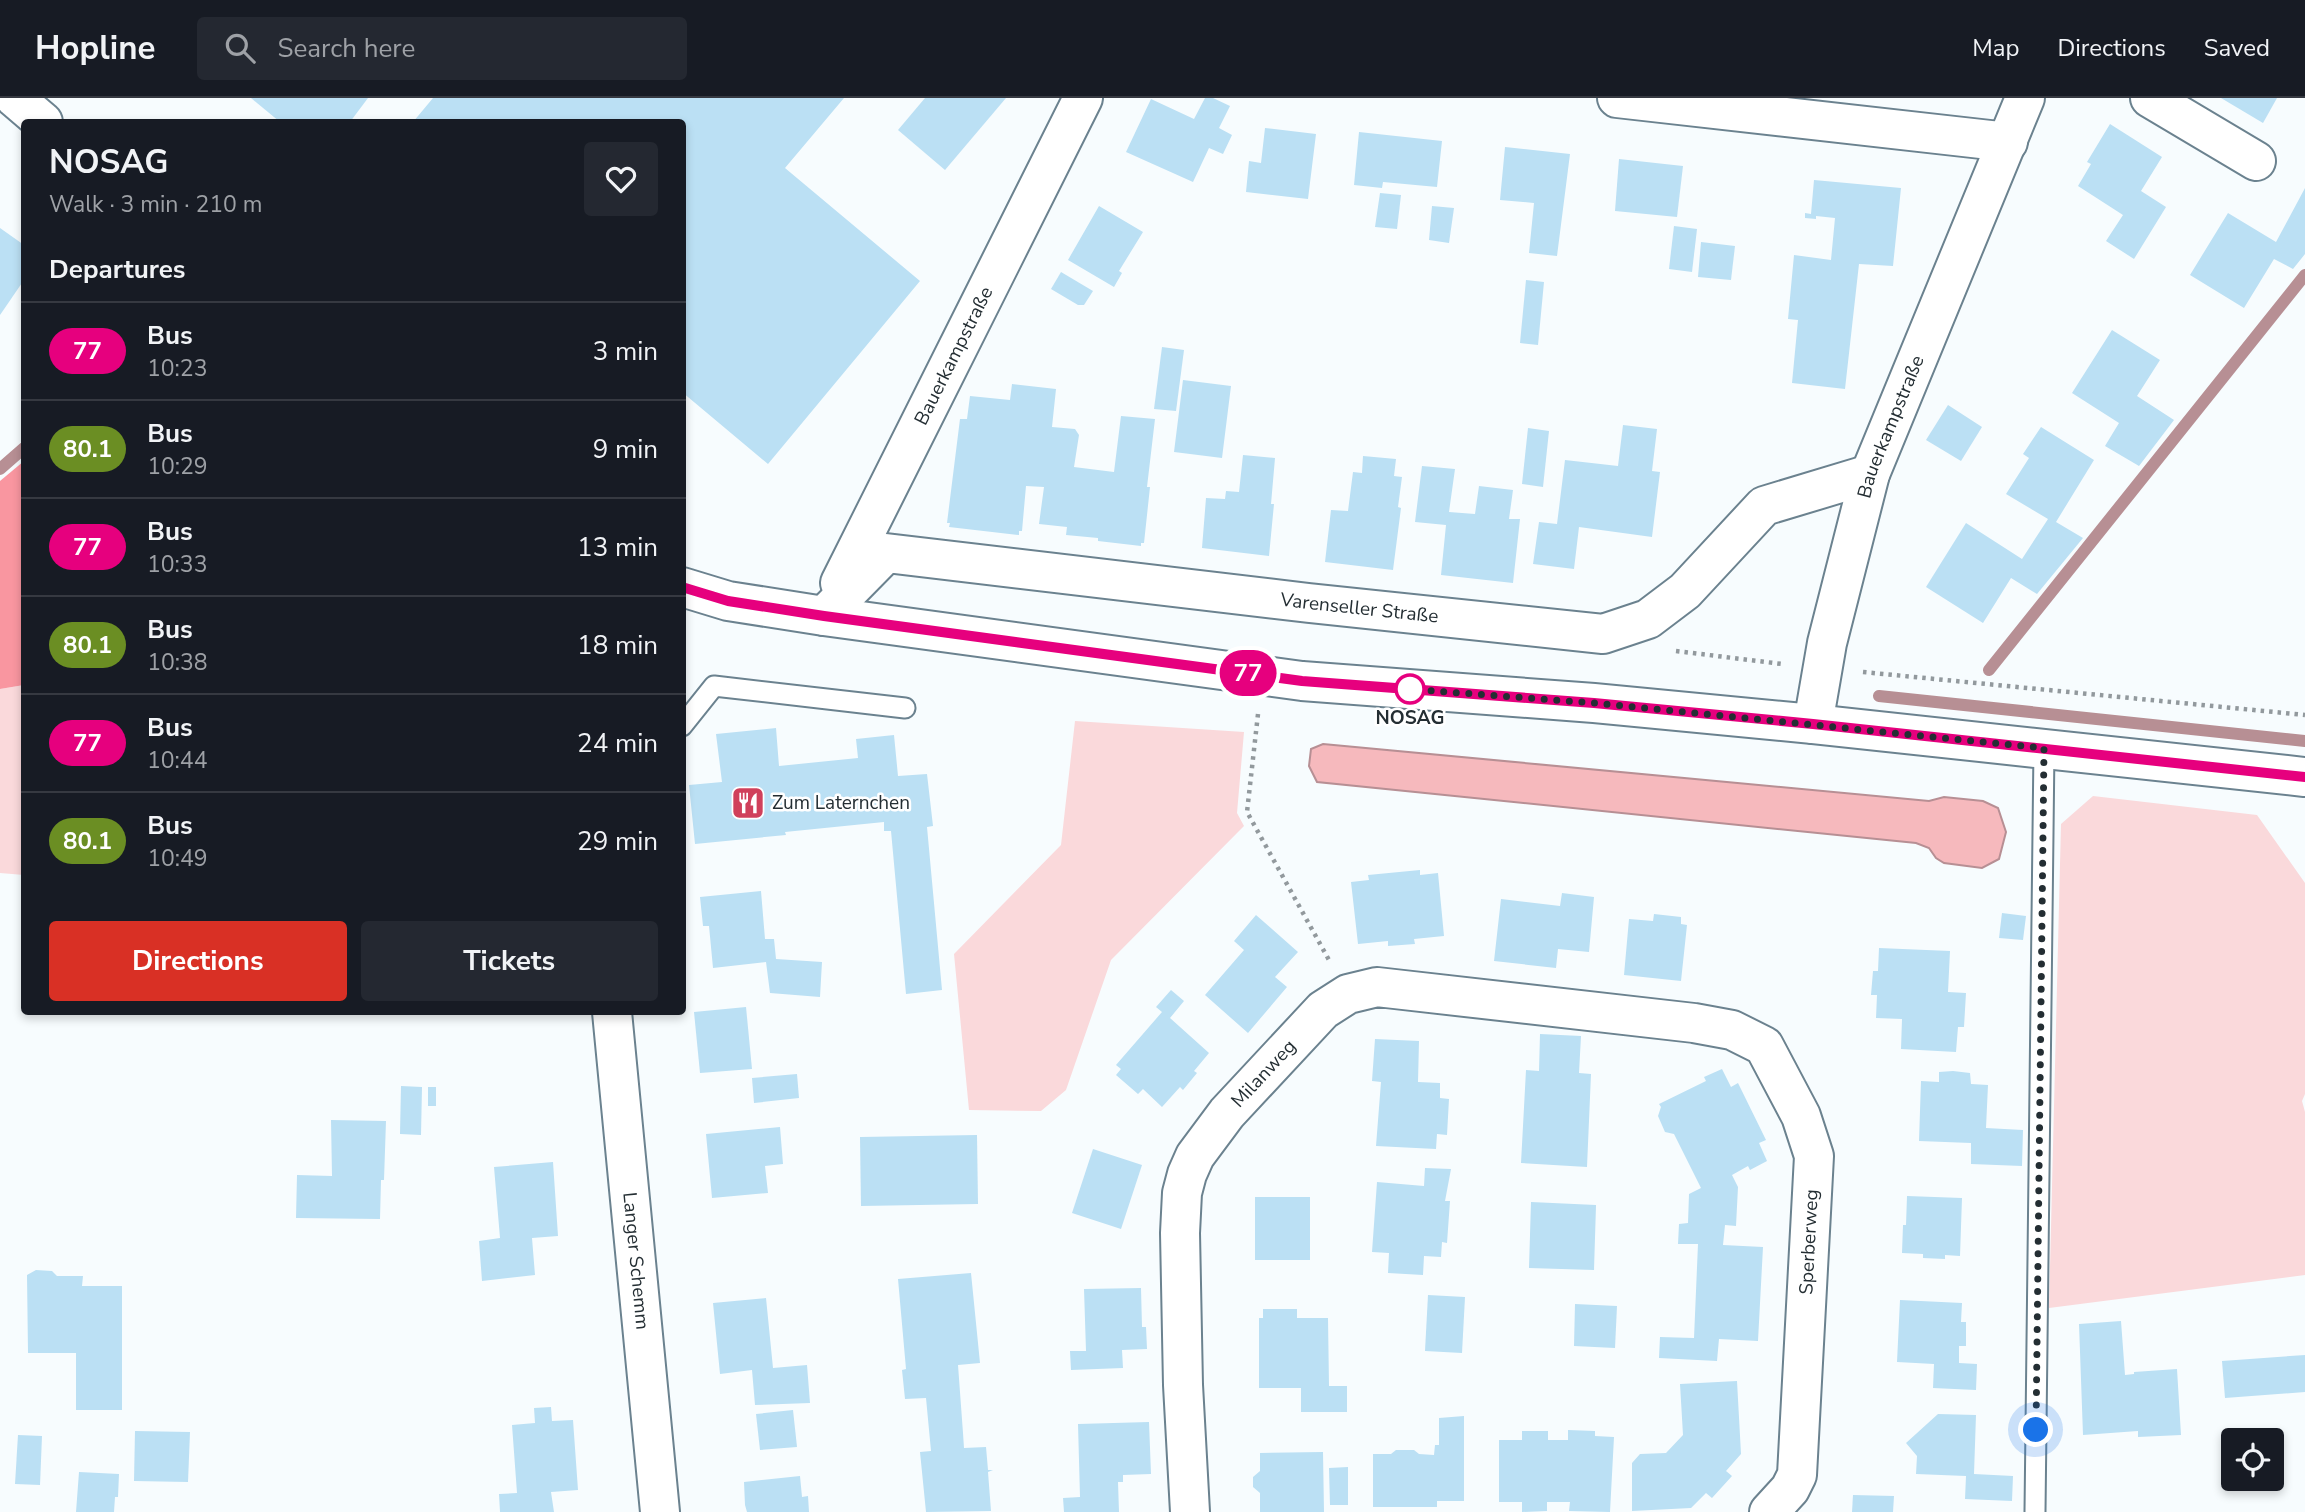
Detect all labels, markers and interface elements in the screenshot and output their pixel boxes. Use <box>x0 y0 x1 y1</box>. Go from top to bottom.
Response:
search box <box>197 17 687 80</box>
text: Hopline <box>35 26 155 71</box>
icon: search <box>221 29 259 67</box>
text: Search here <box>277 31 415 66</box>
text: Map <box>1972 32 2019 64</box>
text: Directions <box>2057 32 2166 64</box>
text: Saved <box>2204 32 2270 64</box>
text: NOSAG <box>49 140 169 185</box>
button: heart <box>584 142 658 216</box>
text: Walk · 3 min · 210 m <box>49 189 262 220</box>
text: Departures <box>49 252 185 287</box>
street label: Bauerkampstraße <box>908 282 999 430</box>
text: Bus <box>147 318 193 353</box>
text: 3 min <box>593 334 658 369</box>
text: 77 <box>73 335 102 367</box>
street label: Bauerkampstraße <box>1851 351 1931 501</box>
text: 10:23 <box>147 353 207 384</box>
text: Bus <box>147 416 193 451</box>
text: 9 min <box>593 432 658 467</box>
text: 80.1 <box>63 433 112 465</box>
text: 10:29 <box>147 451 208 482</box>
text: Bus <box>147 514 193 549</box>
text: 13 min <box>577 530 658 565</box>
text: 77 <box>73 531 102 563</box>
text: 10:33 <box>147 549 207 580</box>
street label: Varenseller Straße <box>1278 587 1440 630</box>
text: Bus <box>147 612 193 647</box>
text: 18 min <box>577 628 658 663</box>
text: 80.1 <box>63 629 112 661</box>
text: 10:38 <box>147 647 208 678</box>
line badge: 77 <box>1216 650 1280 696</box>
text: 77 <box>1234 657 1262 689</box>
marker: NOSAG <box>1395 674 1425 704</box>
place label: NOSAG <box>1376 705 1444 731</box>
text: Bus <box>147 710 193 745</box>
text: 24 min <box>577 726 658 761</box>
text: 77 <box>73 727 102 759</box>
text: 10:44 <box>147 745 207 776</box>
restaurant icon: Zum Laternchen <box>729 784 767 822</box>
place label: Zum Laternchen <box>772 790 910 816</box>
text: Bus <box>147 808 193 843</box>
text: 29 min <box>577 824 658 859</box>
text: 80.1 <box>63 825 112 857</box>
text: 10:49 <box>147 843 208 874</box>
button: Directions <box>49 921 347 1001</box>
button: Tickets <box>361 921 658 1001</box>
street label: Milanweg <box>1225 1034 1302 1113</box>
street label: Sperberweg <box>1793 1189 1825 1295</box>
street label: Langer Schemm <box>616 1191 655 1331</box>
your location <box>2018 1412 2053 1447</box>
map controls <box>2221 1428 2284 1491</box>
button: locate <box>2221 1428 2284 1491</box>

